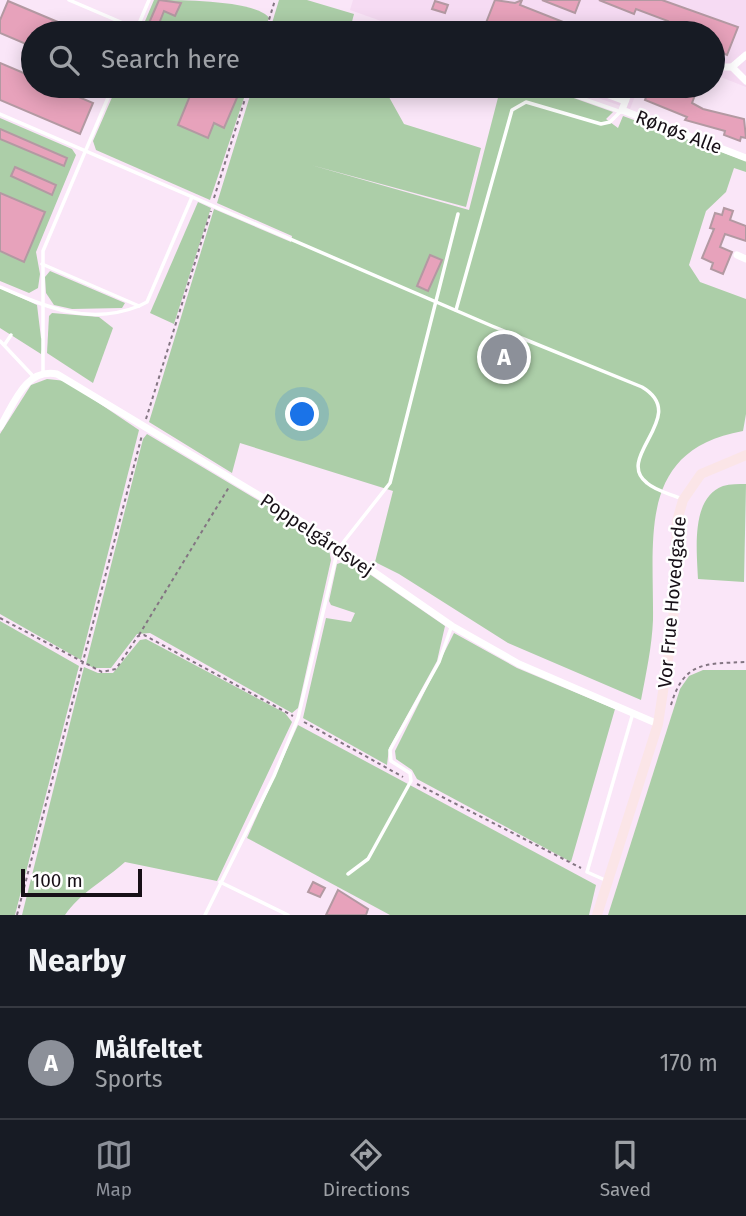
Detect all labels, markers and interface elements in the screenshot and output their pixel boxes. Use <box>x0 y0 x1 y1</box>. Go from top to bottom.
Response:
search box <box>21 21 725 98</box>
icon: search <box>45 41 83 79</box>
text: Search here <box>101 44 240 75</box>
street label: Rønøs Alle <box>633 105 725 159</box>
pin: A <box>481 331 527 383</box>
your location <box>285 397 319 431</box>
street label: Poppelgårdsvej <box>256 489 378 581</box>
street label: Vor Frue Hovedgade <box>653 515 691 689</box>
scale bar <box>21 866 142 898</box>
text: 100 m <box>32 869 83 892</box>
text: Nearby <box>28 943 126 979</box>
text: Målfeltet <box>95 1034 202 1065</box>
text: A <box>44 1049 58 1077</box>
text: 170 m <box>659 1049 718 1077</box>
text: Sports <box>95 1065 163 1093</box>
tab: Map <box>95 1136 133 1201</box>
tab: Directions <box>323 1136 410 1201</box>
tab: Saved <box>600 1136 651 1201</box>

